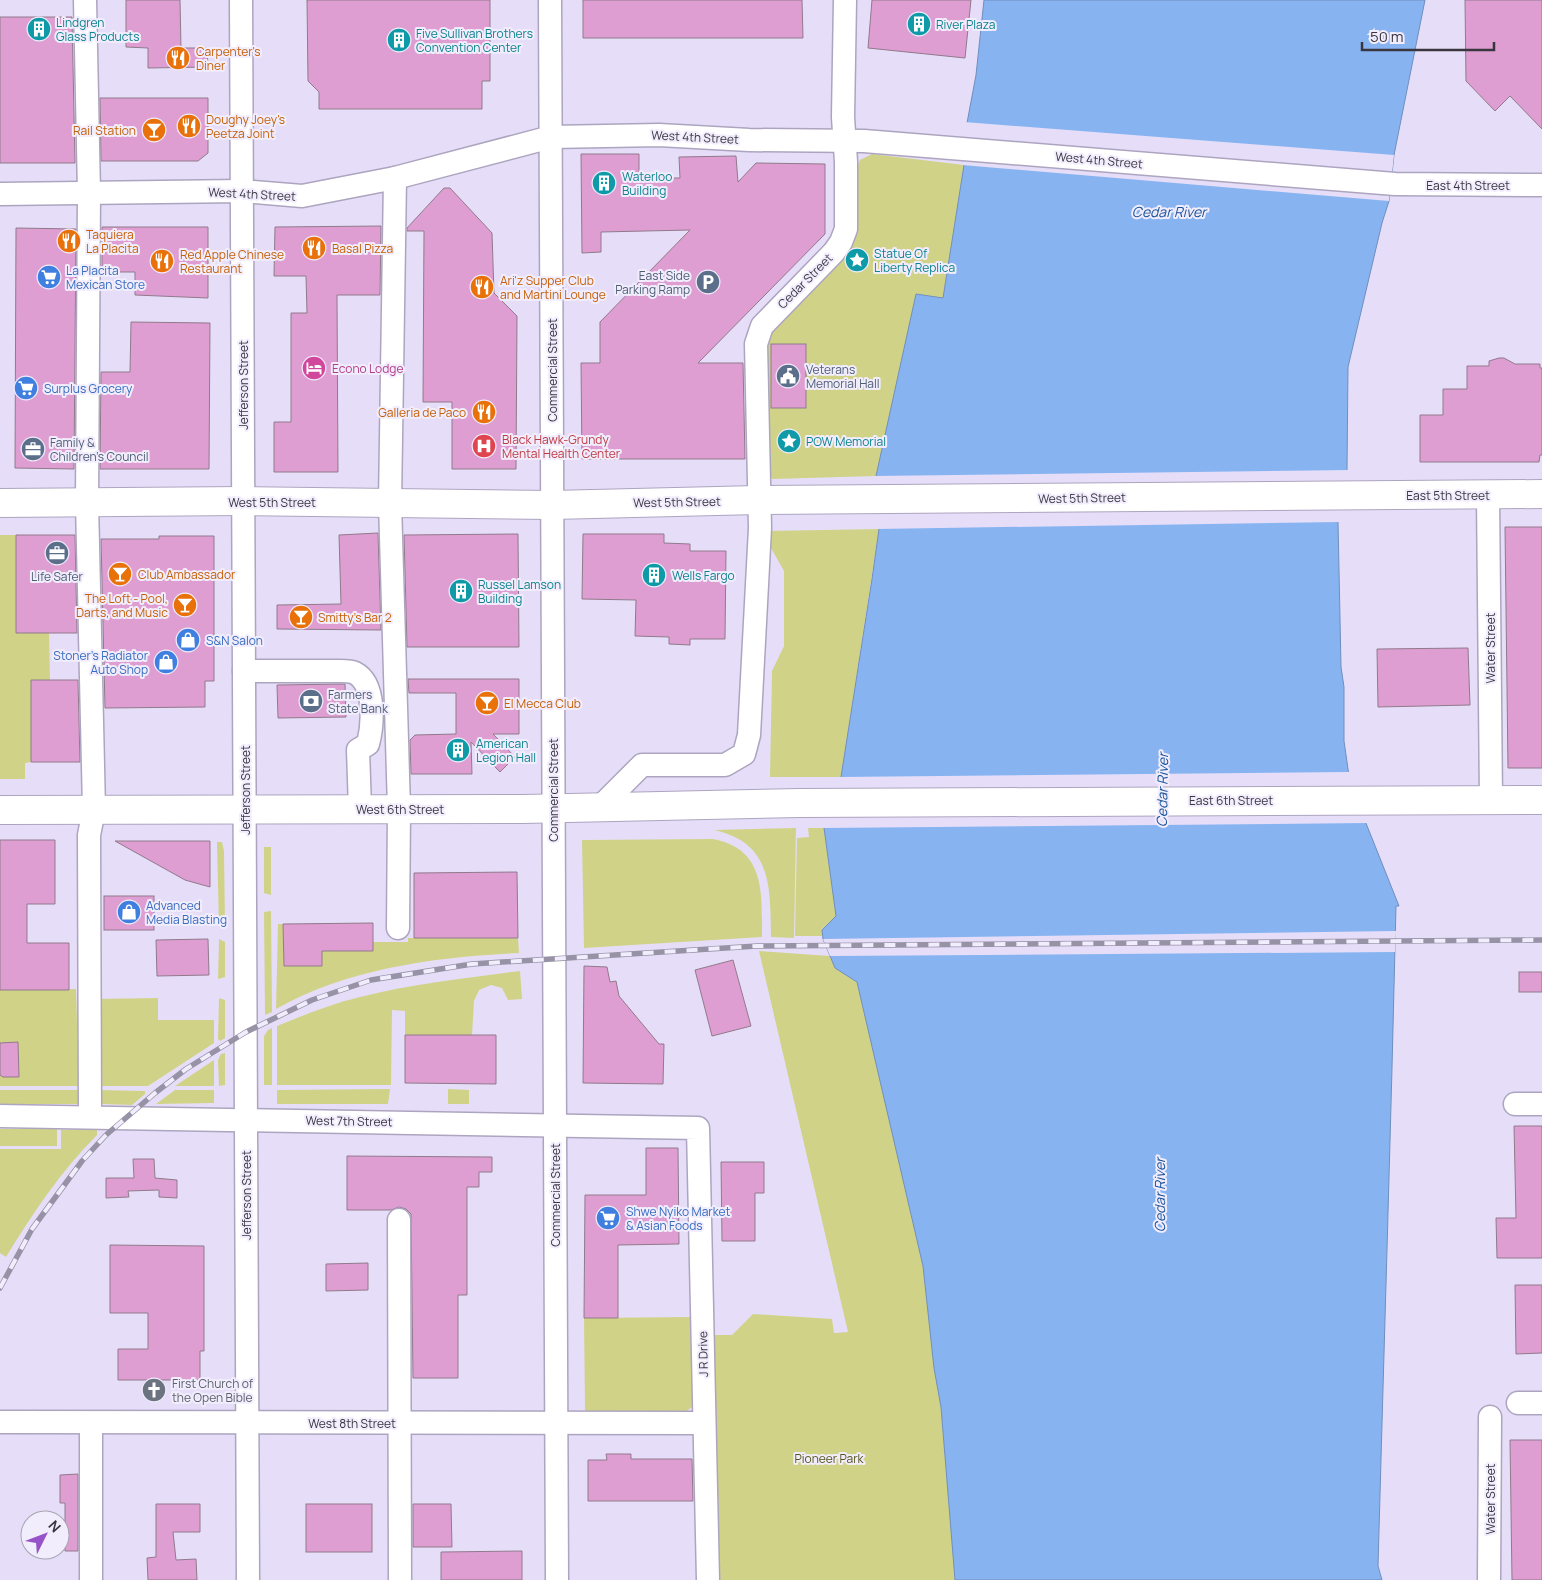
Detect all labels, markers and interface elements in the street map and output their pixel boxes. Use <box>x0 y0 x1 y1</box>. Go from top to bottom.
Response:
building icon: River Plaza <box>906 11 932 37</box>
place label: Lindgren Glass Products <box>56 14 139 45</box>
building icon: Lindgren Glass Products <box>26 16 52 42</box>
place label: River Plaza <box>936 16 995 33</box>
scale bar <box>1362 20 1494 52</box>
place label: Five Sullivan Brothers Convention Center <box>416 25 533 56</box>
text: 50 m <box>1370 26 1404 47</box>
building icon: Five Sullivan Brothers Convention Center <box>386 27 412 53</box>
place label: Carpenter's Diner <box>196 43 260 74</box>
restaurant icon: Carpenter's Diner <box>165 45 191 71</box>
place label: Doughy Joey's Peetza Joint <box>206 111 285 142</box>
restaurant icon: Doughy Joey's Peetza Joint <box>176 113 202 139</box>
bar icon: Rail Station <box>141 117 167 143</box>
place label: Rail Station <box>73 122 136 139</box>
street label: West 4th Street <box>651 126 739 148</box>
street label: West 4th Street <box>1055 148 1144 172</box>
place label: Waterloo Building <box>622 168 672 199</box>
building icon: Waterloo Building <box>591 170 617 196</box>
street label: East 4th Street <box>1426 177 1510 194</box>
street label: West 4th Street <box>208 183 296 205</box>
water label: Cedar River <box>1132 202 1208 221</box>
place label: Taquiera La Placita <box>86 226 139 257</box>
restaurant icon: Taquiera La Placita <box>56 228 82 254</box>
restaurant icon: Basal Pizza <box>301 235 327 261</box>
place label: Basal Pizza <box>332 240 393 257</box>
place label: Statue Of Liberty Replica <box>874 245 955 276</box>
place label: Red Apple Chinese Restaurant <box>180 246 284 277</box>
place icon: Statue Of Liberty Replica <box>844 247 870 273</box>
restaurant icon: Red Apple Chinese Restaurant <box>149 248 175 274</box>
street label: Cedar Street <box>774 250 836 312</box>
place label: La Placita Mexican Store <box>66 262 145 293</box>
supermarket icon: La Placita Mexican Store <box>36 264 62 290</box>
place label: East Side Parking Ramp <box>615 267 690 298</box>
parking icon: East Side Parking Ramp <box>695 269 721 295</box>
place label: Ari'z Supper Club and Martini Lounge <box>500 272 606 303</box>
restaurant icon: Ari'z Supper Club and Martini Lounge <box>469 274 495 300</box>
street label: Commercial Street <box>544 318 561 422</box>
street label: Jefferson Street <box>235 340 252 430</box>
hotel icon: Econo Lodge <box>301 355 327 381</box>
place label: Econo Lodge <box>332 360 403 377</box>
place label: Veterans Memorial Hall <box>806 361 880 392</box>
public building icon: Veterans Memorial Hall <box>775 363 801 389</box>
supermarket icon: Surplus Grocery <box>13 375 39 401</box>
place label: Surplus Grocery <box>44 380 133 397</box>
restaurant icon: Galleria de Paco <box>471 399 497 425</box>
place label: Galleria de Paco <box>378 404 466 421</box>
place icon: POW Memorial <box>776 428 802 454</box>
place label: Black Hawk-Grundy Mental Health Center <box>502 431 621 462</box>
hospital icon: Black Hawk-Grundy Mental Health Center <box>471 433 497 459</box>
place label: POW Memorial <box>806 433 886 450</box>
place label: Family & Children's Council <box>50 434 148 465</box>
office icon: Family & Children's Council <box>20 436 46 462</box>
street label: East 5th Street <box>1406 487 1490 504</box>
street label: West 5th Street <box>1038 489 1126 507</box>
street label: West 5th Street <box>633 493 721 511</box>
street label: West 5th Street <box>228 494 316 511</box>
office icon: Life Safer <box>44 540 70 566</box>
bar icon: Club Ambassador <box>107 561 133 587</box>
building icon: Wells Fargo <box>641 562 667 588</box>
place label: Club Ambassador <box>138 566 236 583</box>
place label: Wells Fargo <box>672 567 735 584</box>
place label: Life Safer <box>31 568 84 585</box>
place label: Russel Lamson Building <box>478 576 561 607</box>
building icon: Russel Lamson Building <box>448 578 474 604</box>
place label: The Loft - Pool, Darts, and Music <box>76 590 168 621</box>
bar icon: The Loft - Pool, Darts, and Music <box>172 592 198 618</box>
bar icon: Smitty's Bar 2 <box>288 604 314 630</box>
place label: Smitty's Bar 2 <box>318 609 392 626</box>
street label: Water Street <box>1482 612 1499 683</box>
shop icon: S&N Salon <box>175 627 201 653</box>
place label: S&N Salon <box>206 632 263 649</box>
place label: Stoner's Radiator Auto Shop <box>53 647 149 678</box>
shop icon: Stoner's Radiator Auto Shop <box>153 649 179 675</box>
place label: Farmers State Bank <box>328 686 389 717</box>
bank icon: Farmers State Bank <box>298 688 324 714</box>
bar icon: El Mecca Club <box>474 690 500 716</box>
place label: El Mecca Club <box>504 695 581 712</box>
place label: American Legion Hall <box>476 735 536 766</box>
building icon: American Legion Hall <box>445 737 471 763</box>
street label: Commercial Street <box>545 738 562 842</box>
street label: Jefferson Street <box>237 745 254 835</box>
water label: Cedar River <box>1152 751 1172 827</box>
street label: East 6th Street <box>1189 792 1273 809</box>
street label: West 6th Street <box>356 801 444 818</box>
place label: Advanced Media Blasting <box>146 897 227 928</box>
shop icon: Advanced Media Blasting <box>116 899 142 925</box>
street label: West 7th Street <box>306 1112 393 1130</box>
street label: Commercial Street <box>547 1143 564 1247</box>
street label: Jefferson Street <box>238 1150 255 1240</box>
water label: Cedar River <box>1150 1156 1169 1232</box>
place label: Shwe Nyiko Market & Asian Foods <box>626 1203 731 1234</box>
supermarket icon: Shwe Nyiko Market & Asian Foods <box>595 1205 621 1231</box>
street label: J R Drive <box>694 1331 712 1377</box>
place label: First Church of the Open Bible <box>172 1375 254 1406</box>
church icon: First Church of the Open Bible <box>141 1377 167 1403</box>
street label: West 8th Street <box>308 1415 396 1432</box>
park label: Pioneer Park <box>795 1450 864 1467</box>
street label: Water Street <box>1482 1463 1499 1534</box>
north arrow <box>20 1510 70 1560</box>
text: N <box>45 1516 65 1536</box>

